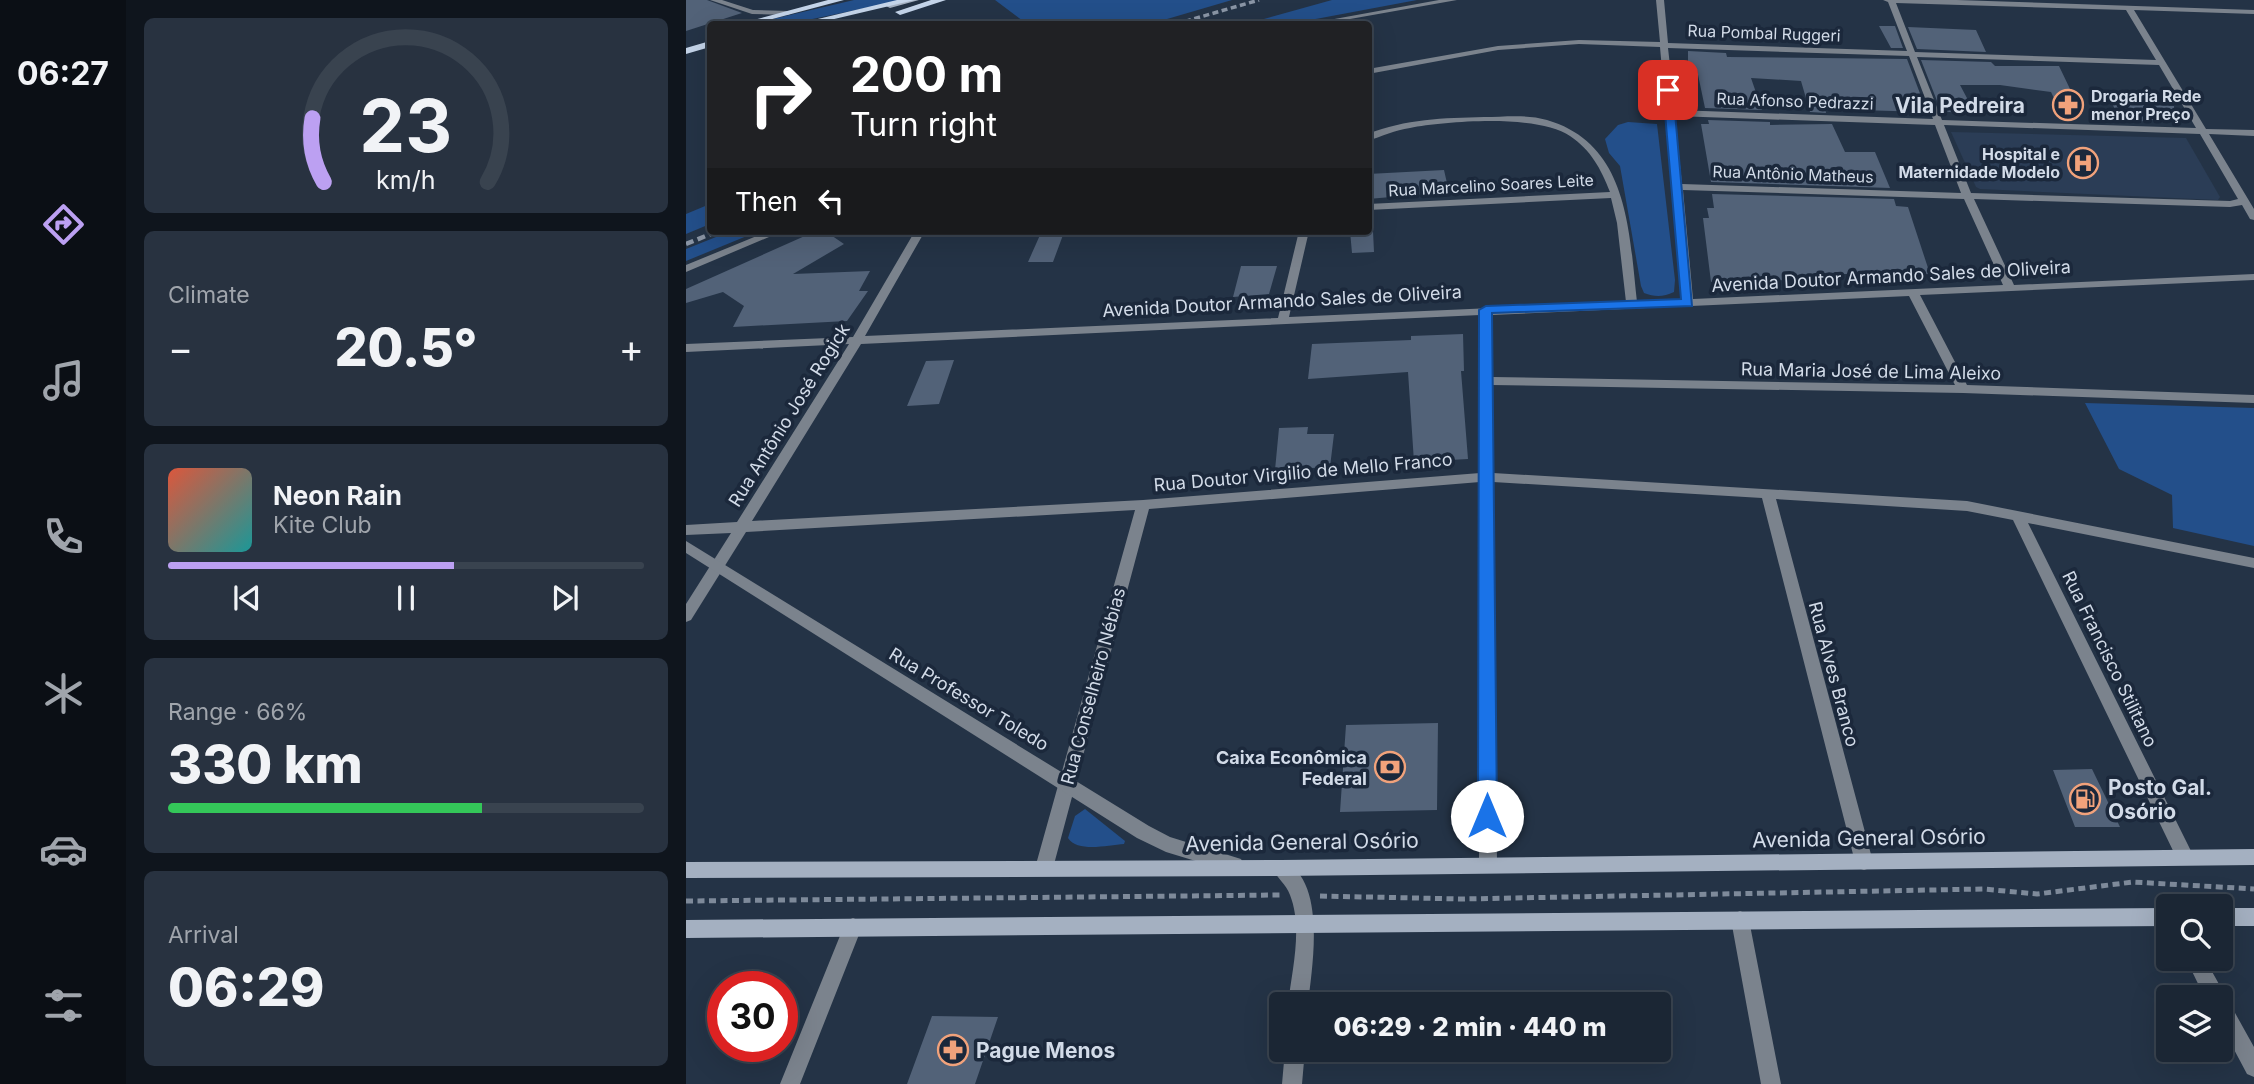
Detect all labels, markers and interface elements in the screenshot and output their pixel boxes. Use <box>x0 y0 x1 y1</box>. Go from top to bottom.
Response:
street label: Rua Pombal Ruggeri <box>1687 20 1841 46</box>
text: 200 m <box>850 45 1003 104</box>
icon: right <box>735 49 826 140</box>
text: 06:27 <box>17 54 109 93</box>
pin <box>1638 60 1698 120</box>
icon: arrive <box>1649 71 1687 109</box>
text: 23 <box>360 81 452 170</box>
place label: Drogaria Rede menor Preço <box>2091 86 2201 124</box>
street label: Rua Afonso Pedrazzi <box>1716 88 1874 114</box>
pharmacy icon: Drogaria Rede menor Preço <box>2051 88 2085 122</box>
district label: Vila Pedreira <box>1895 93 2025 118</box>
text: Turn right <box>850 105 997 144</box>
place label: Hospital e Maternidade Modelo <box>1898 144 2060 182</box>
hospital icon: Hospital e Maternidade Modelo <box>2066 146 2100 180</box>
street label: Rua Antônio Matheus <box>1712 161 1874 187</box>
text: km/h <box>376 164 436 194</box>
street label: Rua Marcelino Soares Leite <box>1388 170 1594 200</box>
icon: left <box>812 182 850 220</box>
text: Then <box>735 186 798 217</box>
icon: directions <box>39 200 88 249</box>
street label: Avenida Doutor Armando Sales de Oliveira <box>1711 256 2071 296</box>
text: Climate <box>168 281 250 309</box>
street label: Avenida Doutor Armando Sales de Oliveira <box>1102 281 1462 321</box>
text: 20.5° <box>334 316 478 379</box>
street label: Rua Antônio José Rogick <box>724 320 854 510</box>
text: − <box>168 325 193 371</box>
text: + <box>619 325 644 371</box>
icon: music <box>39 356 88 405</box>
street label: Rua Maria José de Lima Aleixo <box>1741 358 2001 384</box>
street label: Rua Doutor Virgilio de Mello Franco <box>1153 448 1453 496</box>
text: Neon Rain <box>273 480 402 511</box>
text: Kite Club <box>273 511 372 539</box>
icon: phone <box>39 512 88 561</box>
street label: Rua Francisco Stilitano <box>2058 568 2162 750</box>
icon: previous <box>228 579 266 617</box>
icon: pause <box>387 579 425 617</box>
icon: next <box>546 579 584 617</box>
street label: Rua Conselheiro Nébias <box>1057 585 1129 787</box>
street label: Rua Alves Branco <box>1805 599 1863 749</box>
street label: Rua Professor Toledo <box>886 643 1052 755</box>
icon: climate <box>39 669 88 718</box>
text: Range · 66% <box>168 698 307 726</box>
text: 330 km <box>168 733 363 796</box>
place label: Caixa Econômica Federal <box>1216 747 1367 789</box>
bank icon: Caixa Econômica Federal <box>1373 750 1407 784</box>
place label: Posto Gal. Osório <box>2108 775 2212 824</box>
position arrow <box>1450 779 1524 853</box>
fuel station icon: Posto Gal. Osório <box>2068 782 2102 816</box>
street label: Avenida General Osório <box>1752 823 1986 853</box>
icon: car <box>39 825 88 874</box>
street label: Avenida General Osório <box>1185 827 1419 857</box>
map controls <box>2156 894 2233 1062</box>
button: search <box>2156 894 2233 971</box>
text: Arrival <box>168 921 239 949</box>
text: 06:29 <box>168 956 324 1019</box>
speed limit sign: 30 <box>707 971 798 1062</box>
icon: filters <box>39 981 88 1030</box>
button: layers <box>2156 985 2233 1062</box>
text: 06:29 · 2 min · 440 m <box>1333 1011 1607 1042</box>
pharmacy icon: Pague Menos <box>936 1033 970 1067</box>
place label: Pague Menos <box>976 1038 1115 1063</box>

